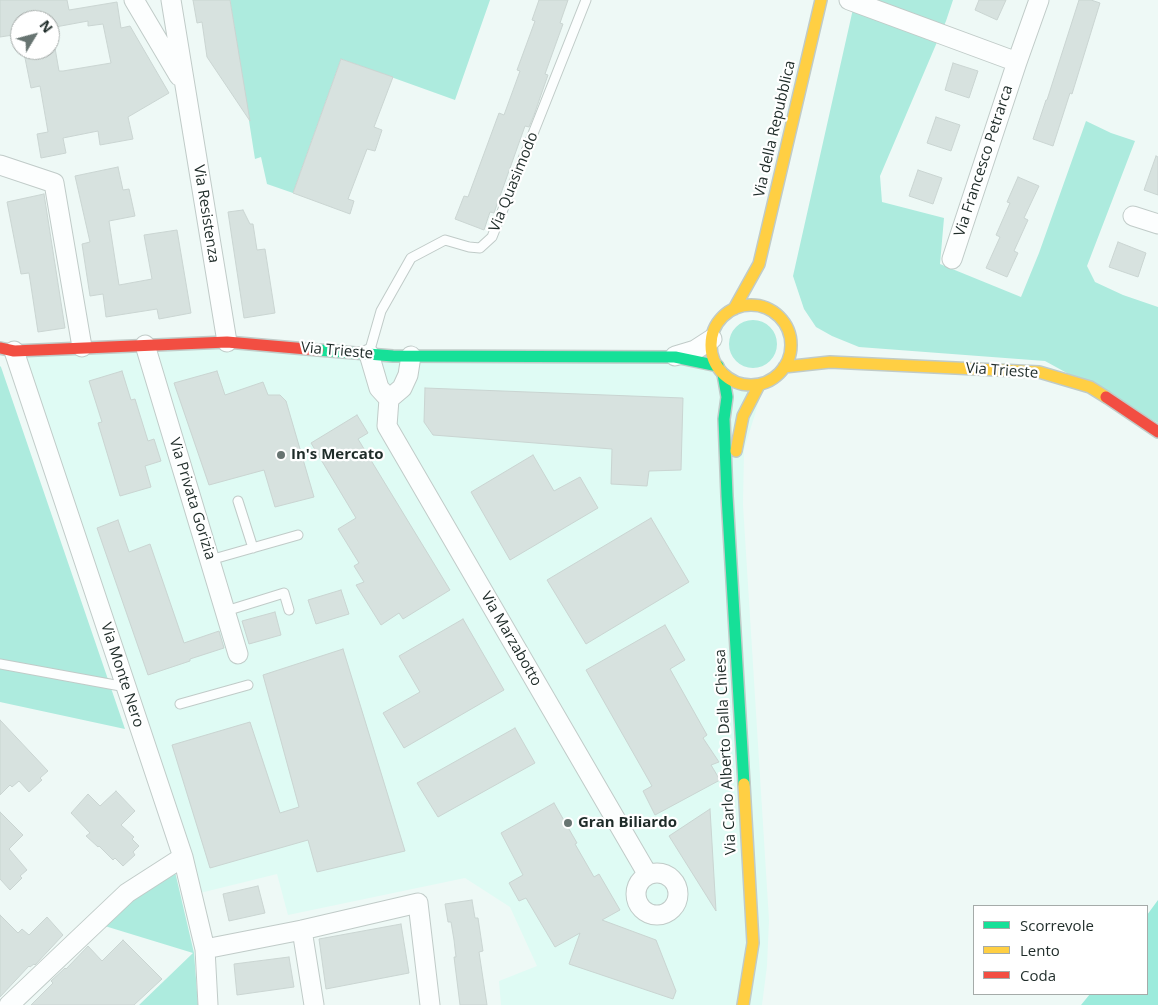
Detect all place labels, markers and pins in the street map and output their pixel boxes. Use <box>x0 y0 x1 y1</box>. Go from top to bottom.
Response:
place label: In's Mercato <box>291 446 384 464</box>
marker: In's Mercato <box>275 449 287 461</box>
place label: Gran Biliardo <box>578 814 677 832</box>
marker: Gran Biliardo <box>562 817 574 829</box>

